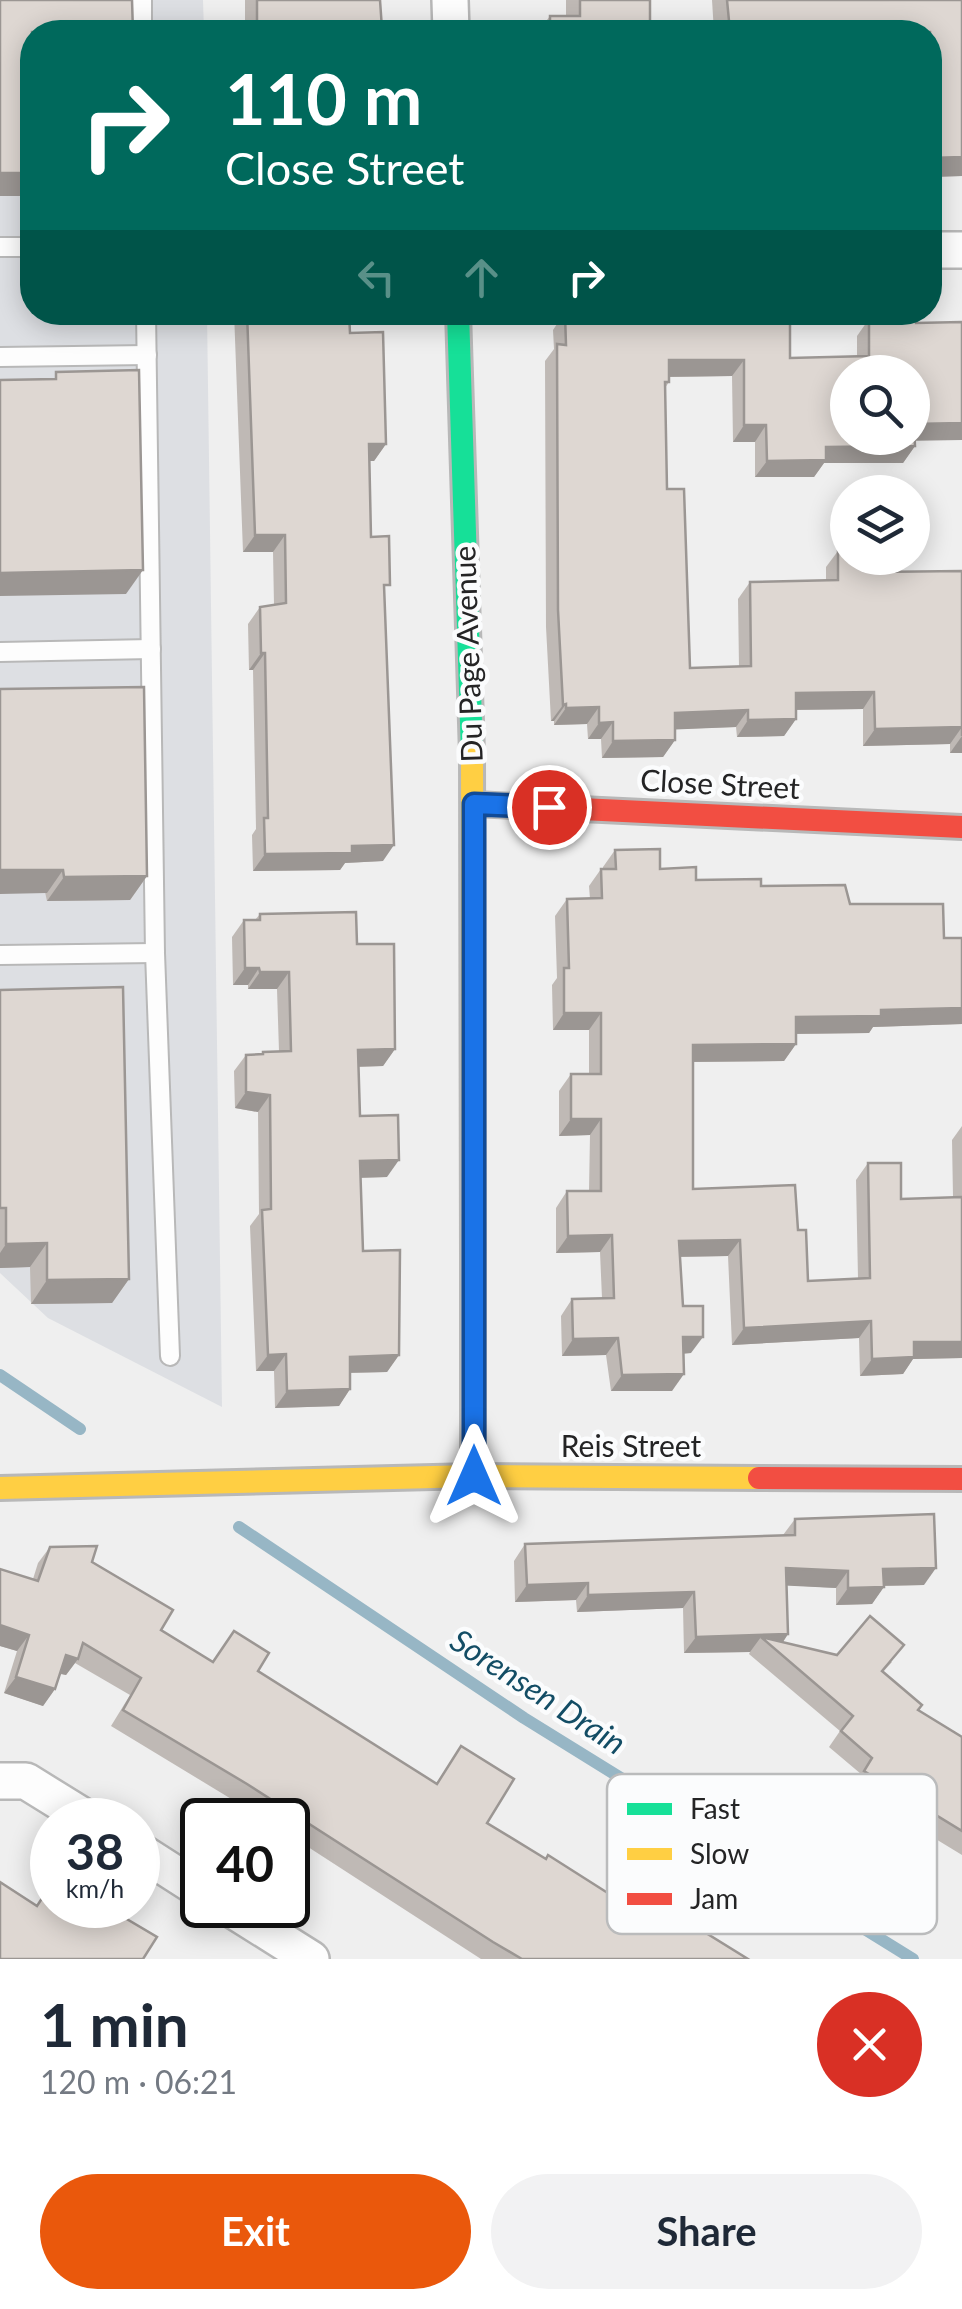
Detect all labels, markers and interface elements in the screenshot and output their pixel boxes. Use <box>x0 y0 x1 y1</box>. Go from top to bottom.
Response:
text: 110 m <box>225 56 422 140</box>
icon: right <box>60 60 190 190</box>
text: Close Street <box>225 141 464 195</box>
icon: left <box>349 250 404 305</box>
icon: ahead <box>454 250 509 305</box>
icon: right <box>559 250 614 305</box>
map controls <box>830 355 930 575</box>
button: search <box>830 355 930 455</box>
button: layers <box>830 475 930 575</box>
street label: Du Page Avenue <box>445 545 489 763</box>
street label: Close Street <box>639 761 801 805</box>
pin <box>507 765 592 850</box>
icon: arrive <box>522 780 577 835</box>
position arrow <box>422 1424 526 1528</box>
street label: Reis Street <box>561 1427 702 1463</box>
water label: Sorensen Drain <box>444 1620 634 1762</box>
legend <box>607 1774 937 1934</box>
text: Fast <box>690 1791 740 1825</box>
speed limit sign: 40 <box>180 1798 310 1928</box>
text: 38 <box>66 1821 124 1881</box>
text: Slow <box>690 1836 749 1870</box>
text: km/h <box>66 1873 124 1903</box>
text: Jam <box>690 1881 738 1915</box>
text: 1 min <box>40 1988 189 2060</box>
button: close <box>817 1992 922 2097</box>
text: 120 m · 06:21 <box>40 2062 237 2101</box>
button: Exit <box>40 2174 471 2289</box>
button: Share <box>491 2174 922 2289</box>

